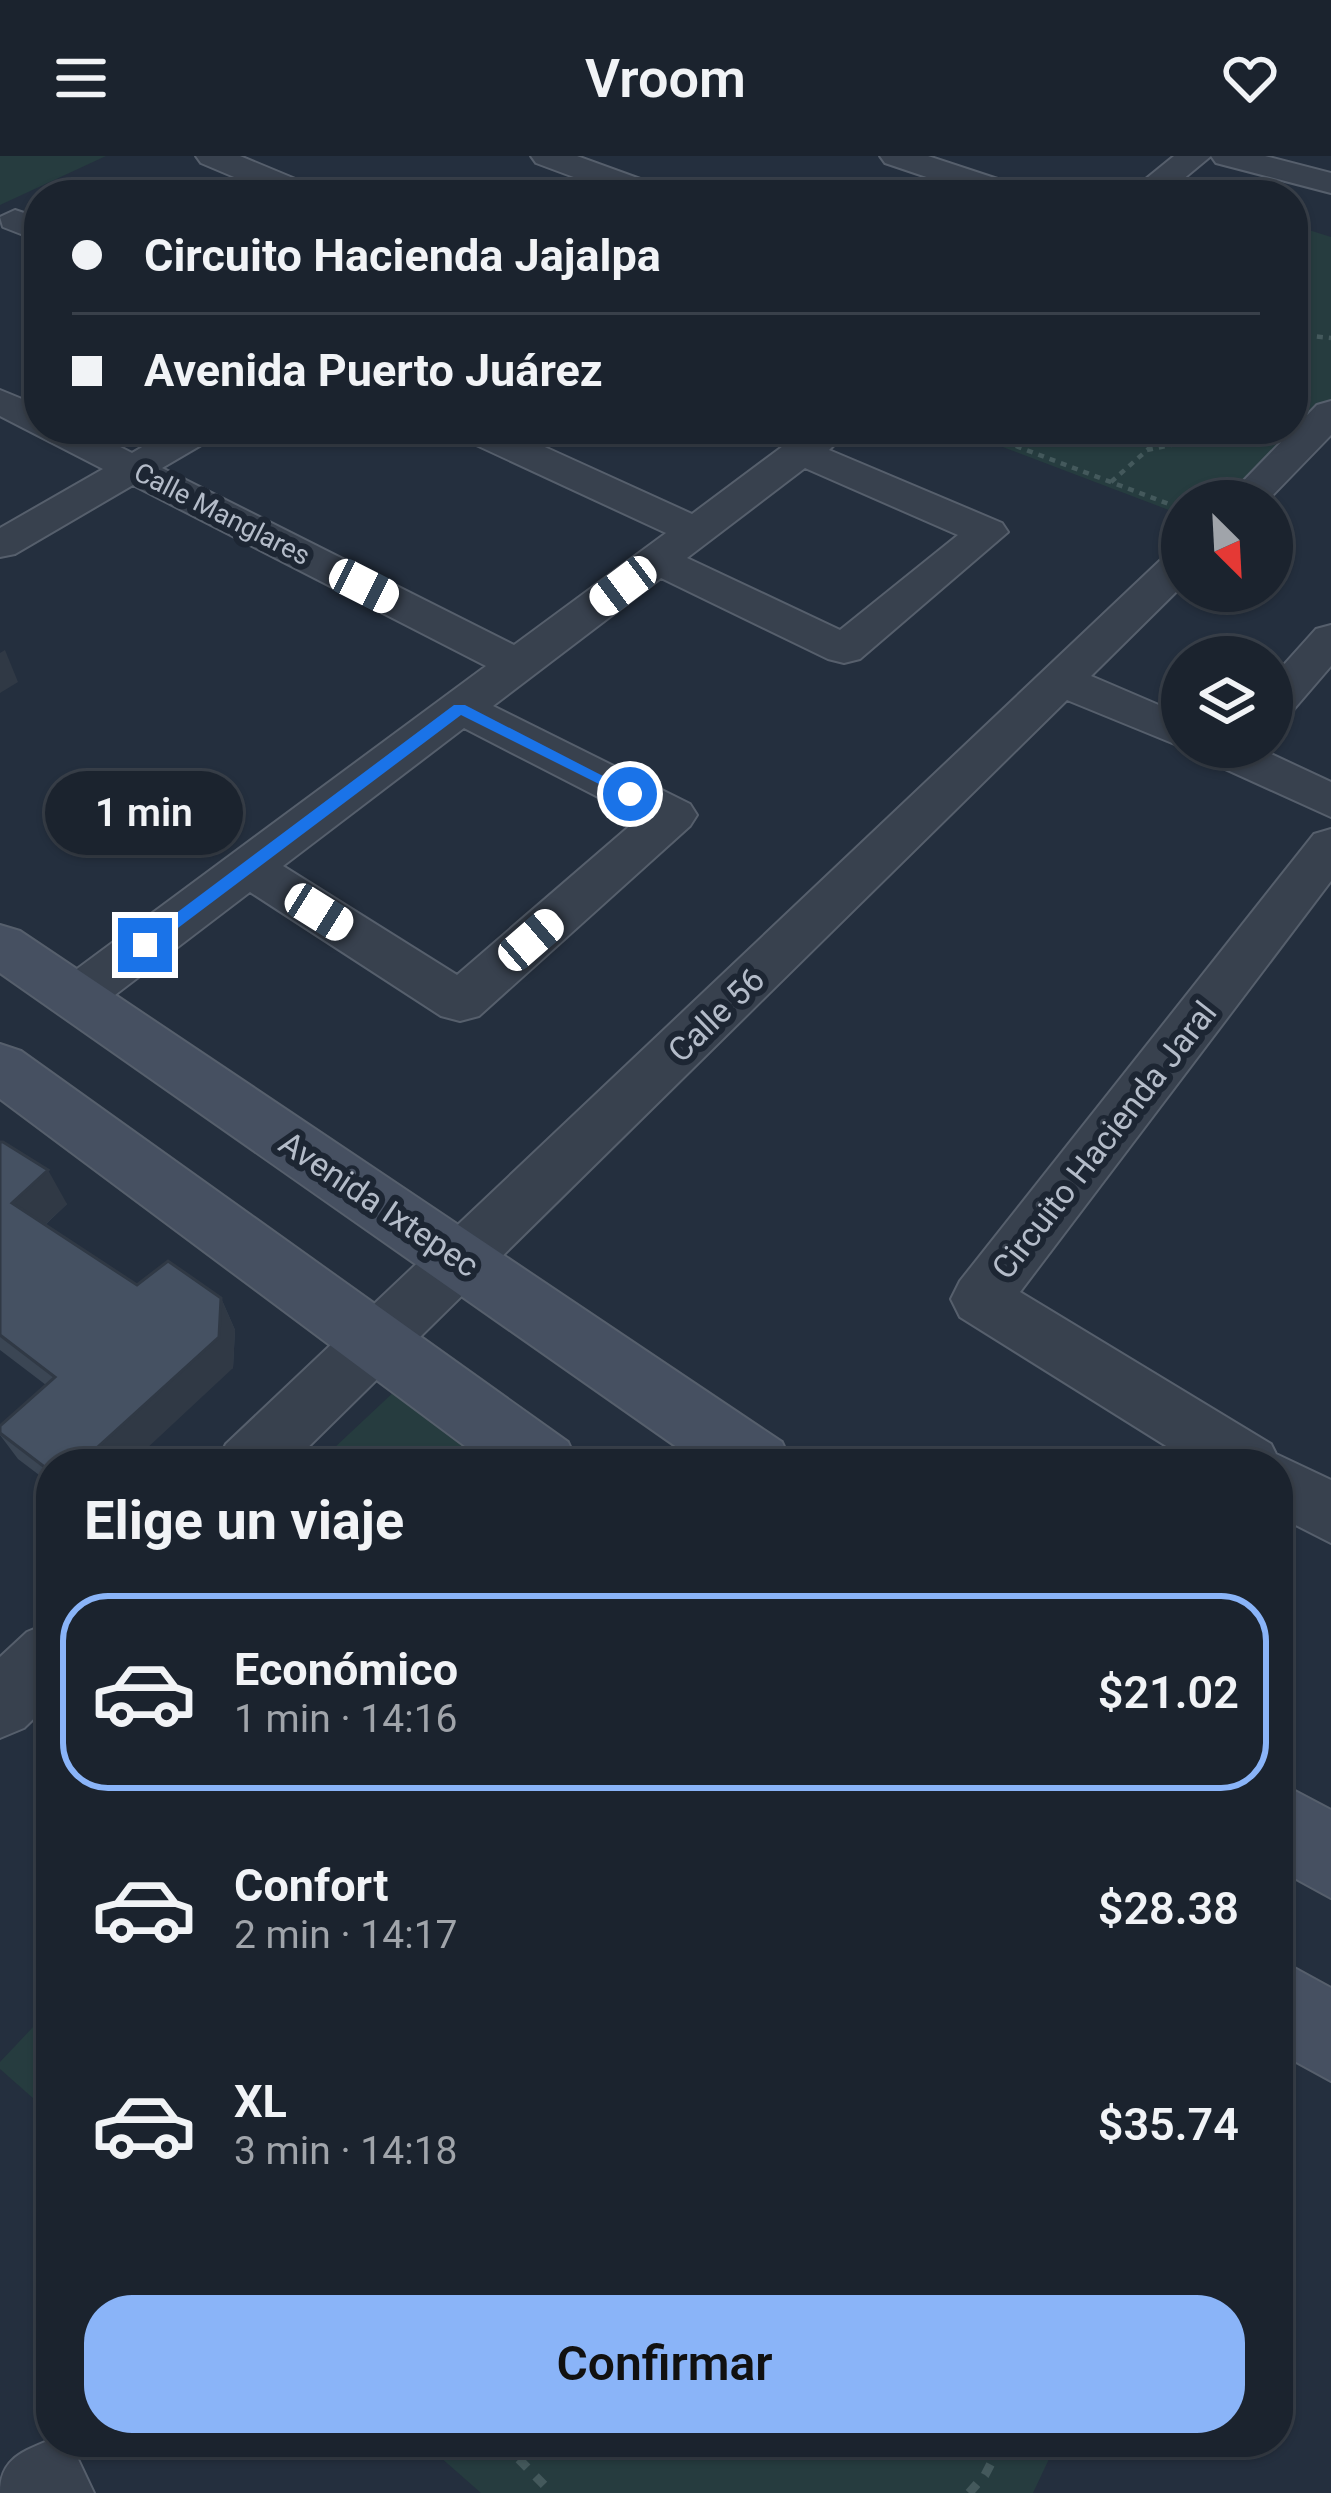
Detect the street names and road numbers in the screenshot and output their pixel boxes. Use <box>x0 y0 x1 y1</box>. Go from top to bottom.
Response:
street label: Calle Manglares <box>129 456 315 572</box>
street label: Calle 56 <box>660 960 772 1070</box>
street label: Circuito Hacienda Jaral <box>984 994 1224 1286</box>
street label: Avenida Ixtepec <box>272 1123 486 1285</box>

